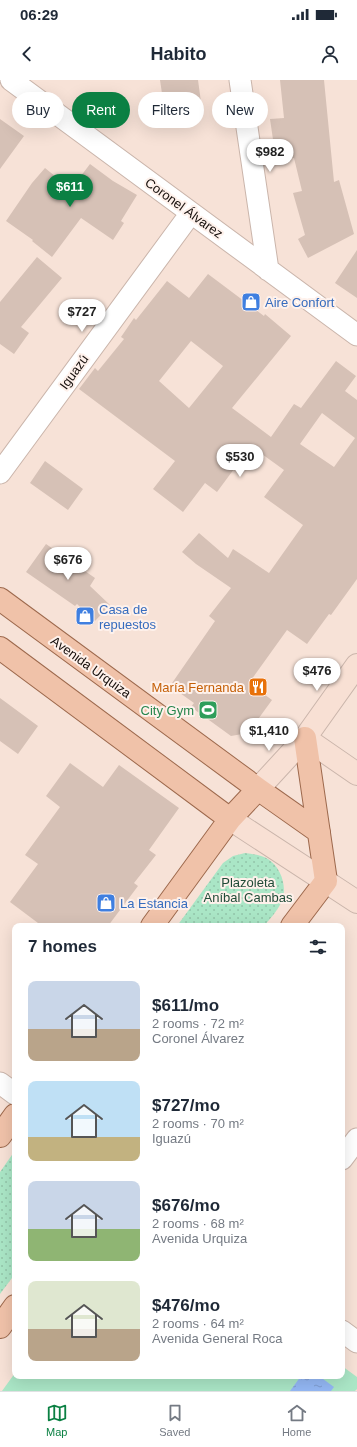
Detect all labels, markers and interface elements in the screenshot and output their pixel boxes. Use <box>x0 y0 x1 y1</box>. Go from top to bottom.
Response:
text: 06:29 <box>20 6 58 23</box>
icon: back <box>16 43 38 65</box>
icon: person <box>319 43 341 65</box>
text: Habito <box>151 44 207 64</box>
chip: Buy <box>12 92 64 128</box>
chip: Rent <box>72 92 130 128</box>
chip: Filters <box>138 92 204 128</box>
chip: New <box>212 92 268 128</box>
pin: $982 <box>246 139 294 173</box>
text: $982 <box>256 144 284 159</box>
pin: $611 <box>46 174 94 208</box>
street label: Coronel Álvarez <box>142 175 226 241</box>
text: $611 <box>56 179 84 194</box>
shop icon: Aire Confort <box>240 291 262 313</box>
place label: Aire Confort <box>265 295 335 310</box>
pin: $727 <box>58 299 106 333</box>
text: $727 <box>68 304 96 319</box>
street label: Iguazú <box>56 352 92 392</box>
pin: $530 <box>216 444 264 478</box>
text: $530 <box>226 449 254 464</box>
pin: $676 <box>44 547 92 581</box>
text: $676 <box>54 552 82 567</box>
place label: Casa de repuestos <box>99 602 157 632</box>
shop icon: Casa de repuestos <box>74 605 96 627</box>
street label: Avenida Urquiza <box>48 633 135 701</box>
pin: $476 <box>293 658 341 692</box>
text: $476 <box>303 663 331 678</box>
restaurant icon: María Fernanda <box>247 676 269 698</box>
place label: María Fernanda <box>152 680 245 695</box>
sports icon: City Gym <box>197 699 219 721</box>
place label: City Gym <box>141 703 194 718</box>
pin: $1,410 <box>236 718 302 752</box>
text: $1,410 <box>249 723 289 738</box>
park label: Plazoleta Aníbal Cambas <box>204 875 293 905</box>
shop icon: La Estancia <box>95 892 117 914</box>
place label: La Estancia <box>120 896 189 911</box>
icon: filters <box>307 936 329 958</box>
text: 7 homes <box>28 937 97 956</box>
text: $611/mo <box>152 996 219 1015</box>
icon: home <box>60 997 108 1045</box>
text: 2 rooms · 72 m² <box>152 1016 244 1031</box>
text: Coronel Álvarez <box>152 1031 245 1046</box>
text: $727/mo <box>152 1096 220 1115</box>
icon: home <box>60 1097 108 1145</box>
text: 2 rooms · 70 m² <box>152 1116 244 1131</box>
text: Iguazú <box>152 1131 191 1146</box>
text: $676/mo <box>152 1196 220 1215</box>
icon: home <box>60 1197 108 1245</box>
text: 2 rooms · 68 m² <box>152 1216 244 1231</box>
text: Avenida Urquiza <box>152 1231 247 1246</box>
text: $476/mo <box>152 1296 220 1315</box>
icon: home <box>60 1297 108 1345</box>
text: 2 rooms · 64 m² <box>152 1316 244 1331</box>
text: Avenida General Roca <box>152 1331 283 1346</box>
tab: Map <box>46 1402 68 1438</box>
tab: Saved <box>159 1402 190 1438</box>
tab: Home <box>282 1402 311 1438</box>

